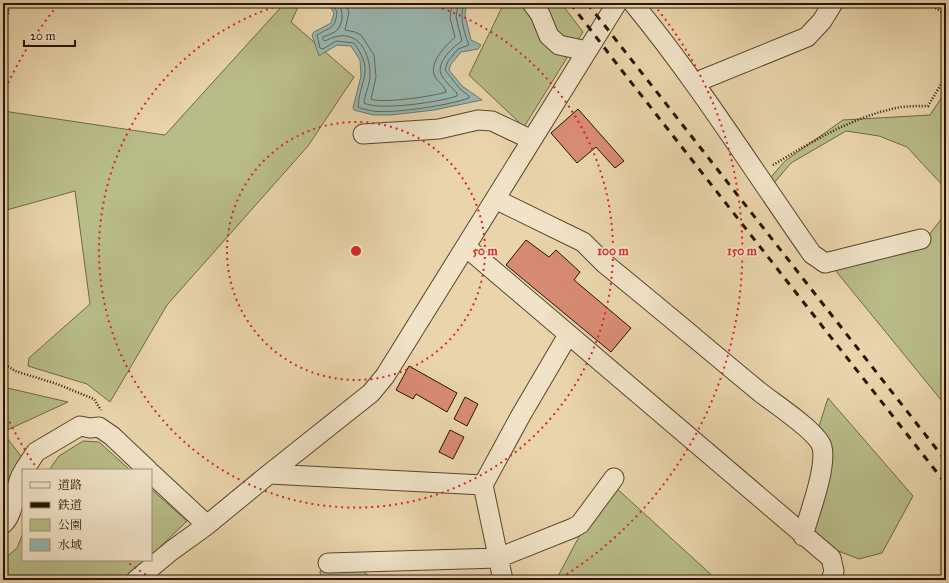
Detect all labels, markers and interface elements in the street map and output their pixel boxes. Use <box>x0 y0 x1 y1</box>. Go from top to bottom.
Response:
scale bar <box>24 22 75 48</box>
text: 20 m <box>30 29 56 43</box>
centre of rings <box>349 244 363 258</box>
text: 50 m <box>472 244 499 258</box>
text: 100 m <box>597 244 630 258</box>
text: 150 m <box>727 244 758 258</box>
legend <box>22 469 152 561</box>
text: 道路 <box>58 478 82 492</box>
text: 鉄道 <box>57 498 82 512</box>
text: 公園 <box>58 518 82 532</box>
text: 水域 <box>58 538 82 552</box>

